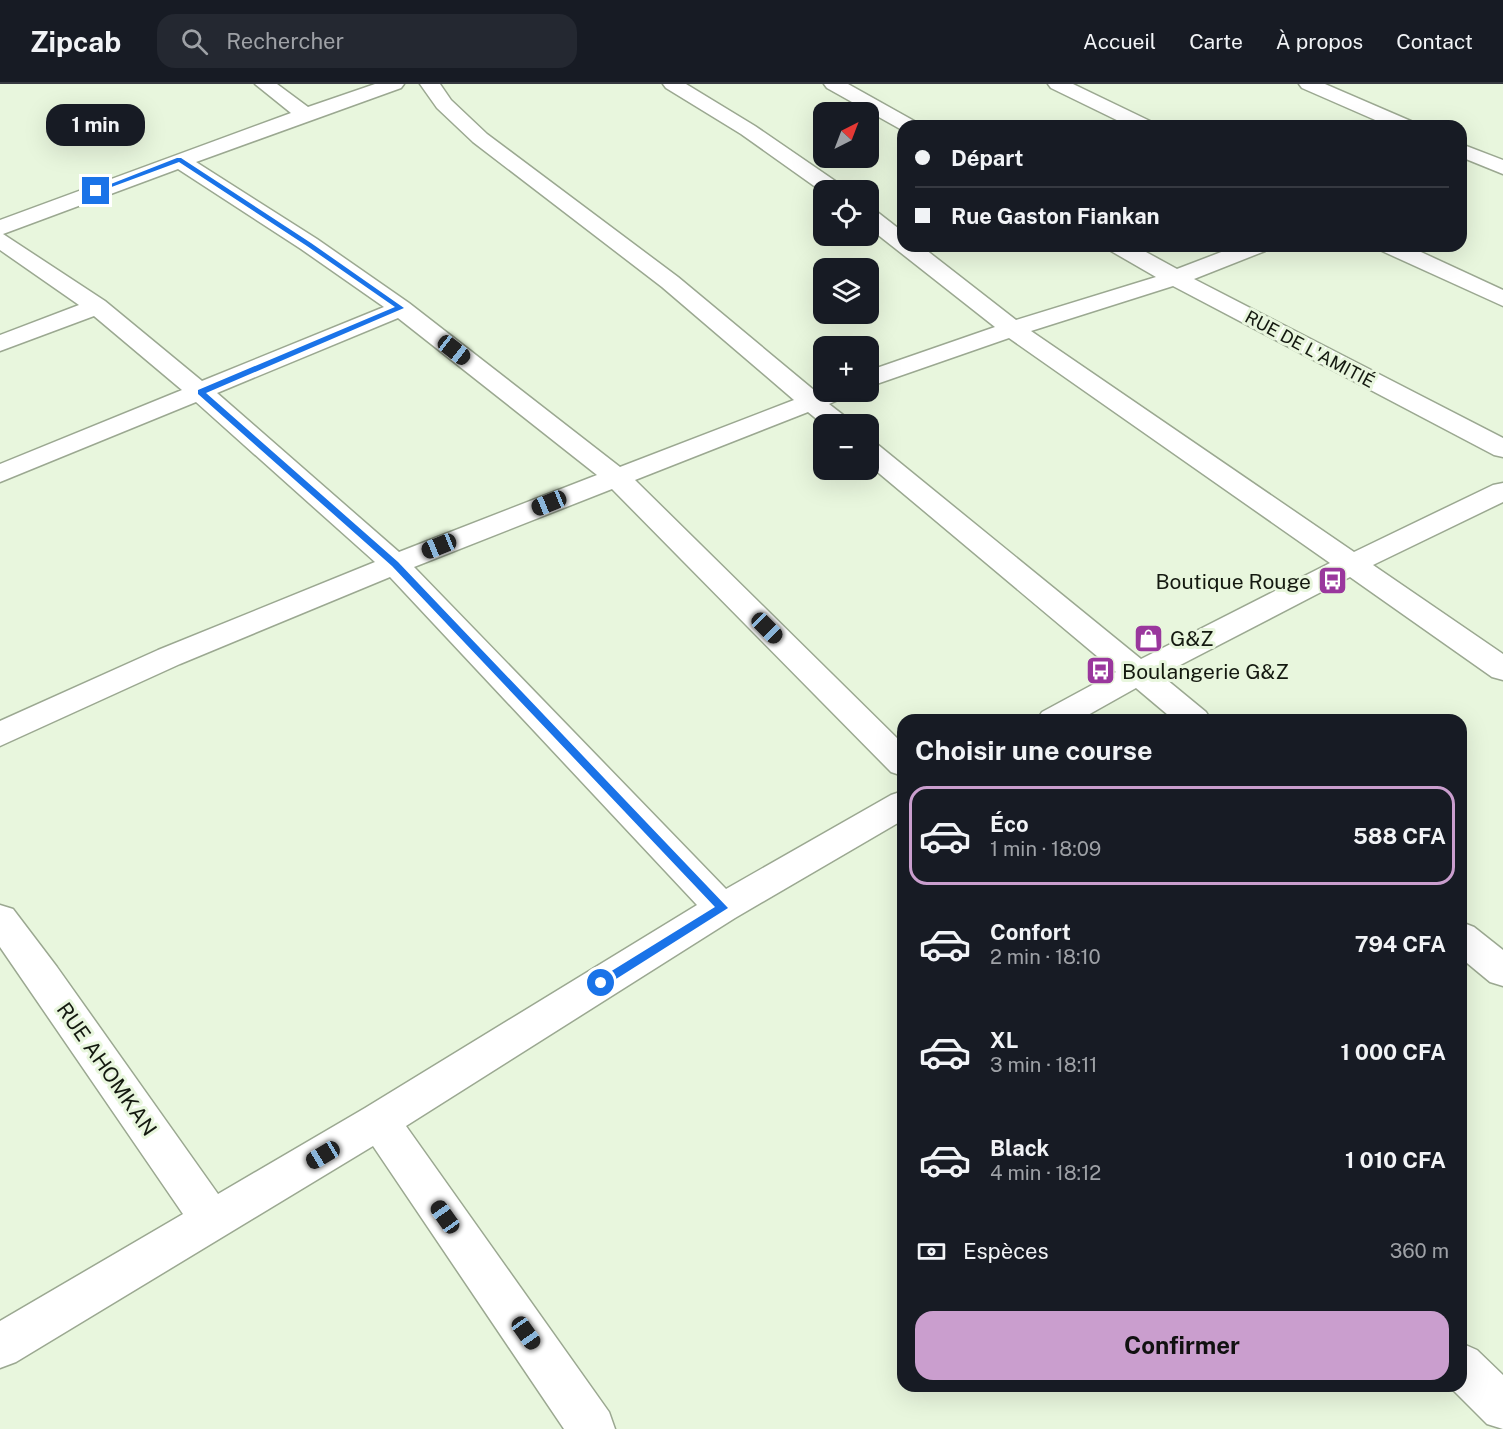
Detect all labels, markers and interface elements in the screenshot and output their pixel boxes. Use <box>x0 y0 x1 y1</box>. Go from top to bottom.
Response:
search box <box>157 14 577 68</box>
text: Zipcab <box>30 25 121 58</box>
icon: search <box>178 25 211 58</box>
text: Rechercher <box>226 28 344 54</box>
text: Accueil <box>1083 29 1156 54</box>
text: Carte <box>1189 29 1243 54</box>
text: À propos <box>1276 29 1363 54</box>
text: Contact <box>1396 29 1473 54</box>
north arrow <box>813 102 879 168</box>
map controls <box>813 102 879 480</box>
callout: 1 min <box>46 104 146 146</box>
text: 1 min <box>71 113 120 137</box>
text: Départ <box>951 145 1023 171</box>
route end <box>82 177 109 204</box>
button: locate <box>813 180 879 246</box>
text: Rue Gaston Fiankan <box>951 203 1160 229</box>
button: layers <box>813 258 879 324</box>
street label: RUE DE L'AMITIÉ <box>1242 305 1379 392</box>
car <box>434 332 474 368</box>
button: + <box>813 336 879 402</box>
button: − <box>813 414 879 480</box>
car <box>529 488 569 518</box>
car <box>419 531 459 561</box>
bus stop icon: Boutique Rouge <box>1316 565 1348 597</box>
place label: Boutique Rouge <box>1155 569 1311 594</box>
car <box>748 609 786 647</box>
shop icon: G&Z <box>1133 622 1165 654</box>
place label: G&Z <box>1170 626 1214 651</box>
bus stop icon: Boulangerie G&Z <box>1085 655 1117 687</box>
place label: Boulangerie G&Z <box>1122 659 1289 684</box>
text: Choisir une course <box>915 734 1153 766</box>
icon: car <box>918 809 972 863</box>
text: Éco <box>990 811 1029 837</box>
text: 588 CFA <box>1353 823 1446 849</box>
text: 1 min · 18:09 <box>990 837 1101 861</box>
icon: car <box>918 917 972 971</box>
text: Confort <box>990 919 1071 945</box>
text: 794 CFA <box>1355 931 1446 957</box>
text: 2 min · 18:10 <box>990 945 1101 969</box>
route start <box>587 969 614 996</box>
street label: RUE AHOMKAN <box>52 998 162 1140</box>
icon: car <box>918 1025 972 1079</box>
text: XL <box>990 1027 1018 1053</box>
text: 1 000 CFA <box>1340 1039 1446 1065</box>
text: 3 min · 18:11 <box>990 1053 1097 1077</box>
icon: car <box>918 1133 972 1187</box>
text: Black <box>990 1135 1049 1161</box>
car <box>303 1138 343 1172</box>
text: 1 010 CFA <box>1345 1147 1446 1173</box>
text: 4 min · 18:12 <box>990 1161 1101 1185</box>
car <box>427 1197 463 1237</box>
icon: cash <box>915 1235 948 1268</box>
text: Espèces <box>963 1238 1049 1264</box>
text: 360 m <box>1390 1239 1449 1263</box>
button: Confirmer <box>915 1311 1449 1380</box>
car <box>508 1313 544 1353</box>

